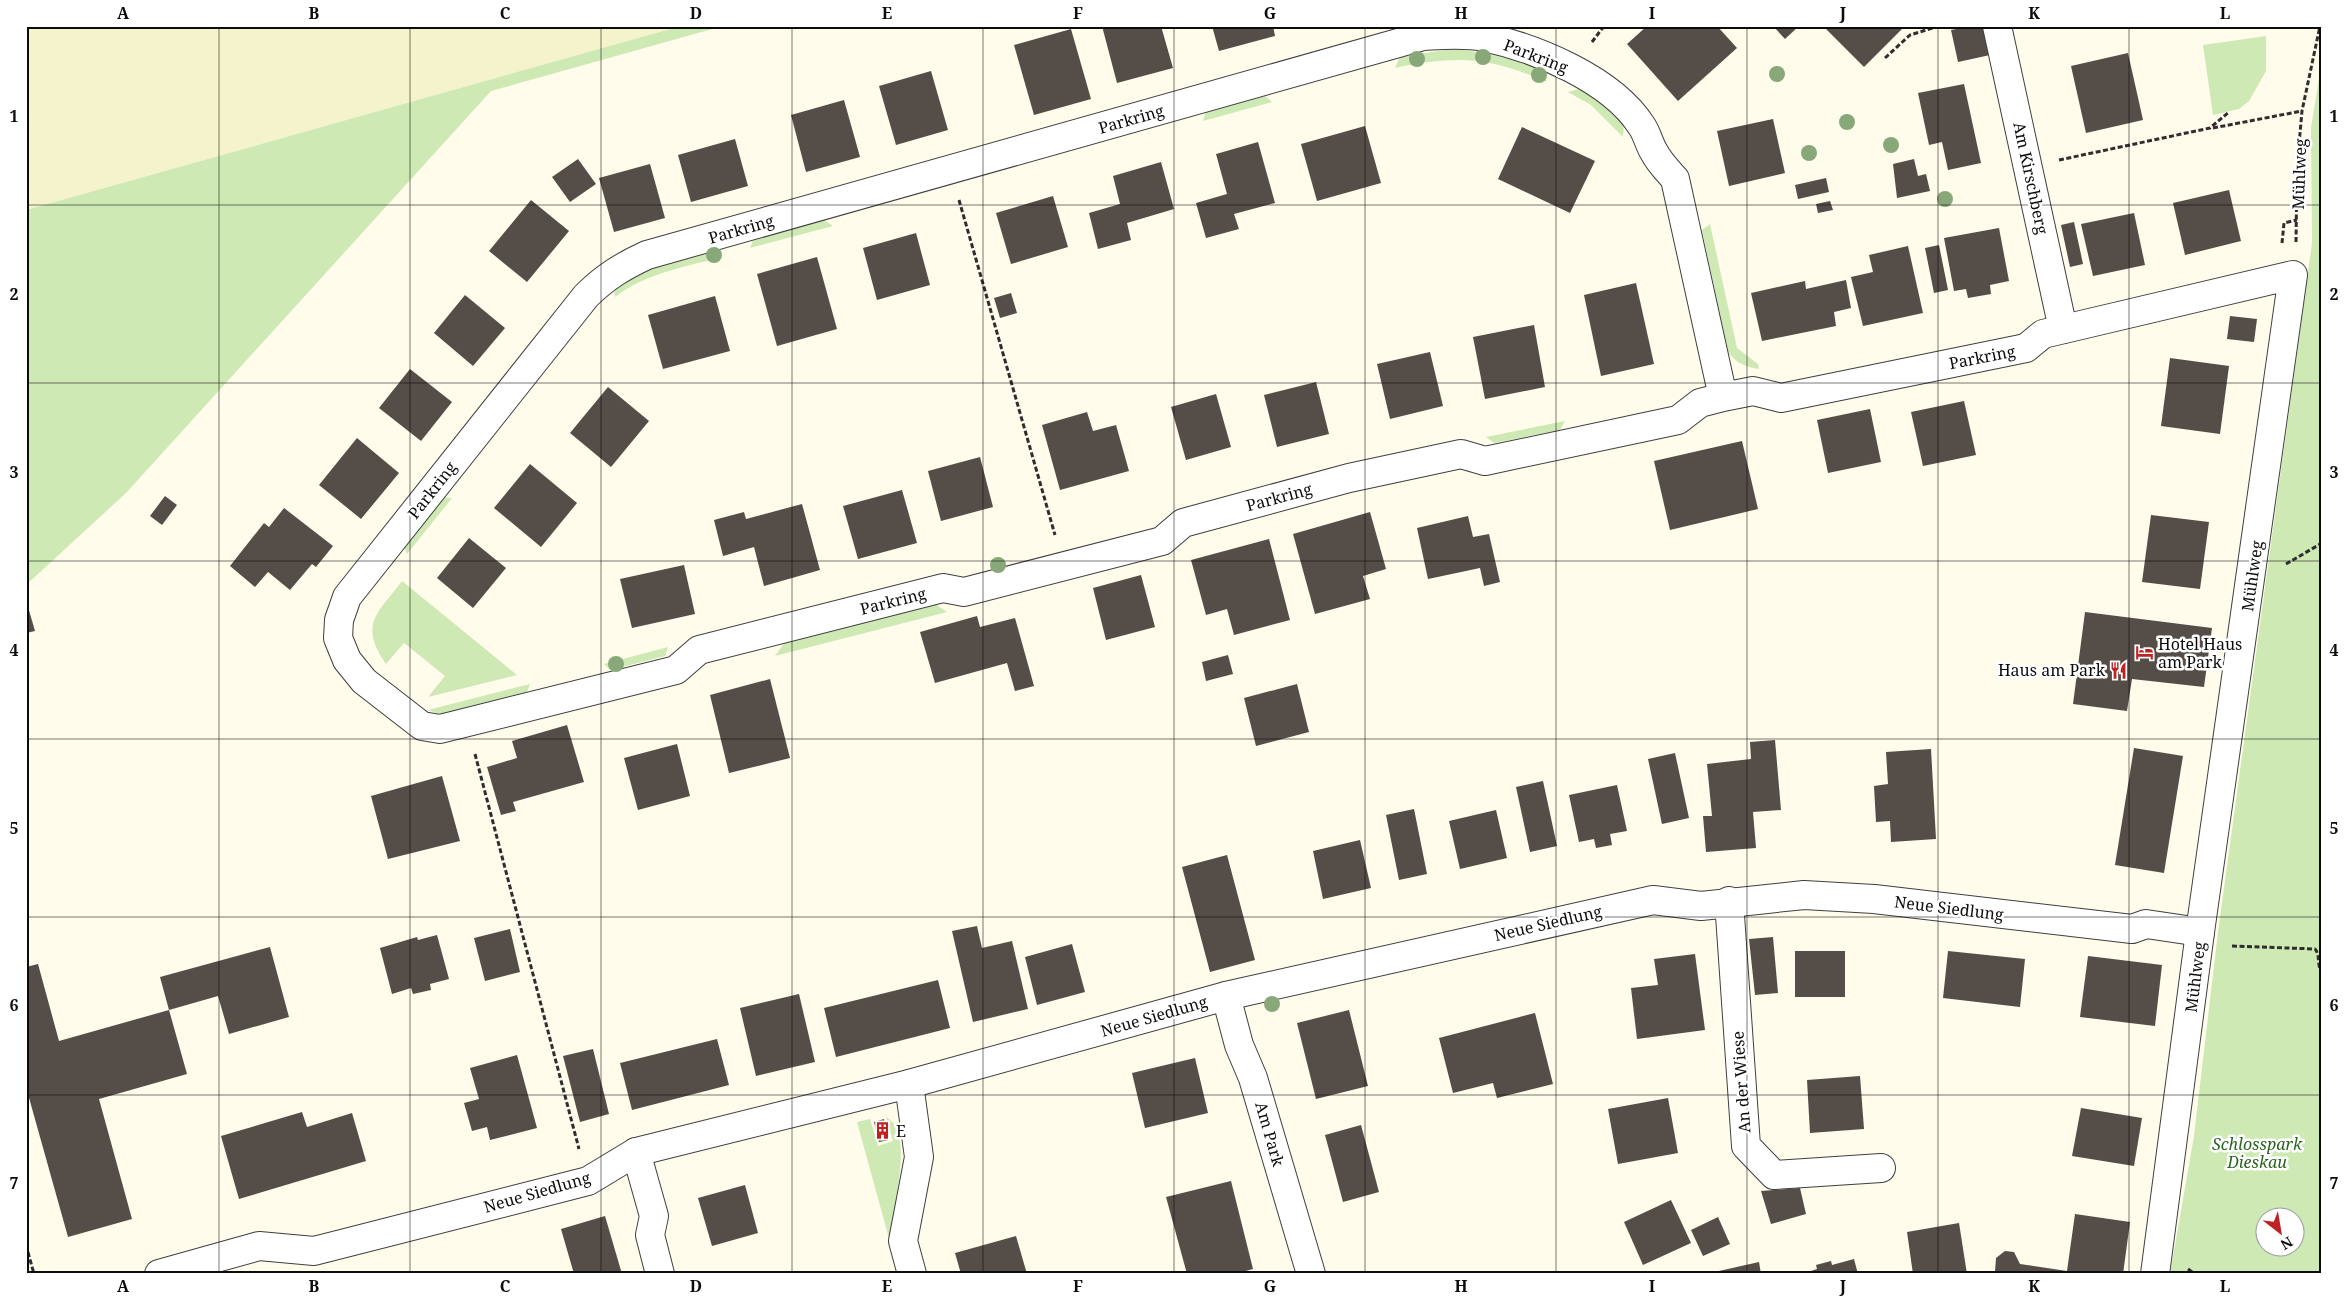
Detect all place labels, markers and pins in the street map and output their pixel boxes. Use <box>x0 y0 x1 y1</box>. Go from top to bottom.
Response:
place label: Hotel Haus am Park <box>2158 633 2242 673</box>
hotel icon: Hotel Haus am Park <box>2134 643 2154 663</box>
place label: Haus am Park <box>1998 659 2106 681</box>
restaurant icon: Haus am Park <box>2109 660 2129 680</box>
place label: E <box>896 1120 906 1142</box>
building icon: E <box>872 1121 892 1141</box>

